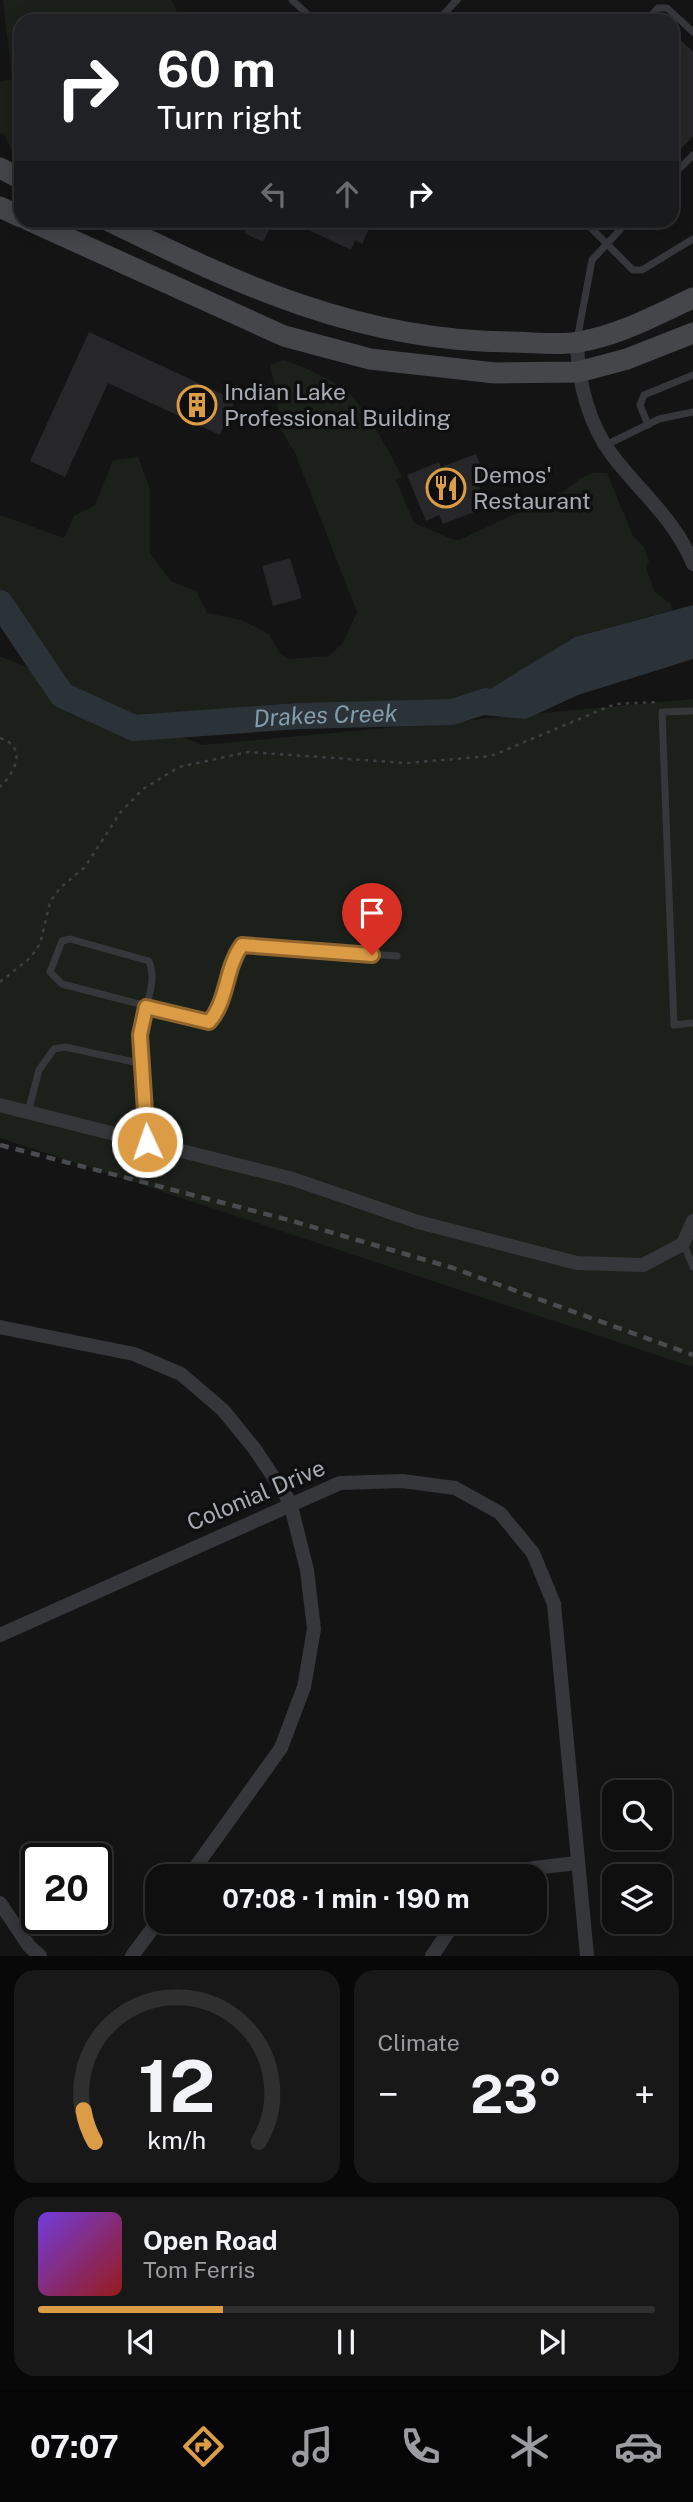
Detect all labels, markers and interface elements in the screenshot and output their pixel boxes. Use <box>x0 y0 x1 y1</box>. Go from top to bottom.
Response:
text: 60 m <box>157 40 276 98</box>
icon: right <box>42 42 133 133</box>
text: Turn right <box>157 99 302 136</box>
icon: left <box>255 175 293 213</box>
icon: ahead <box>328 175 366 213</box>
icon: right <box>401 175 439 213</box>
place label: Indian Lake Professional Building <box>224 378 451 431</box>
building icon: Indian Lake Professional Building <box>176 384 218 426</box>
place label: Demos' Restaurant <box>473 461 591 514</box>
restaurant icon: Demos' Restaurant <box>425 467 467 509</box>
water label: Drakes Creek <box>252 698 398 732</box>
pin <box>342 883 402 955</box>
icon: arrive <box>353 894 391 932</box>
position arrow <box>110 1105 184 1179</box>
street label: Colonial Drive <box>183 1453 329 1536</box>
map controls <box>602 1780 672 1934</box>
button: search <box>602 1780 672 1850</box>
speed limit sign: 20 <box>21 1843 112 1934</box>
button: layers <box>602 1864 672 1934</box>
text: 07:08 · 1 min · 190 m <box>222 1883 470 1914</box>
text: Climate <box>378 2029 460 2056</box>
text: 12 <box>138 2044 215 2129</box>
text: 23° <box>470 2064 562 2125</box>
text: − <box>378 2072 399 2117</box>
text: + <box>634 2072 655 2117</box>
text: km/h <box>147 2125 206 2155</box>
text: Open Road <box>143 2225 278 2256</box>
text: Tom Ferris <box>143 2256 255 2283</box>
icon: previous <box>122 2323 160 2361</box>
icon: pause <box>327 2323 365 2361</box>
icon: next <box>533 2323 571 2361</box>
icon: directions <box>179 2422 228 2471</box>
icon: music <box>288 2422 337 2471</box>
icon: phone <box>396 2422 445 2471</box>
icon: climate <box>505 2422 554 2471</box>
icon: car <box>614 2422 663 2471</box>
text: 07:07 <box>30 2428 119 2465</box>

